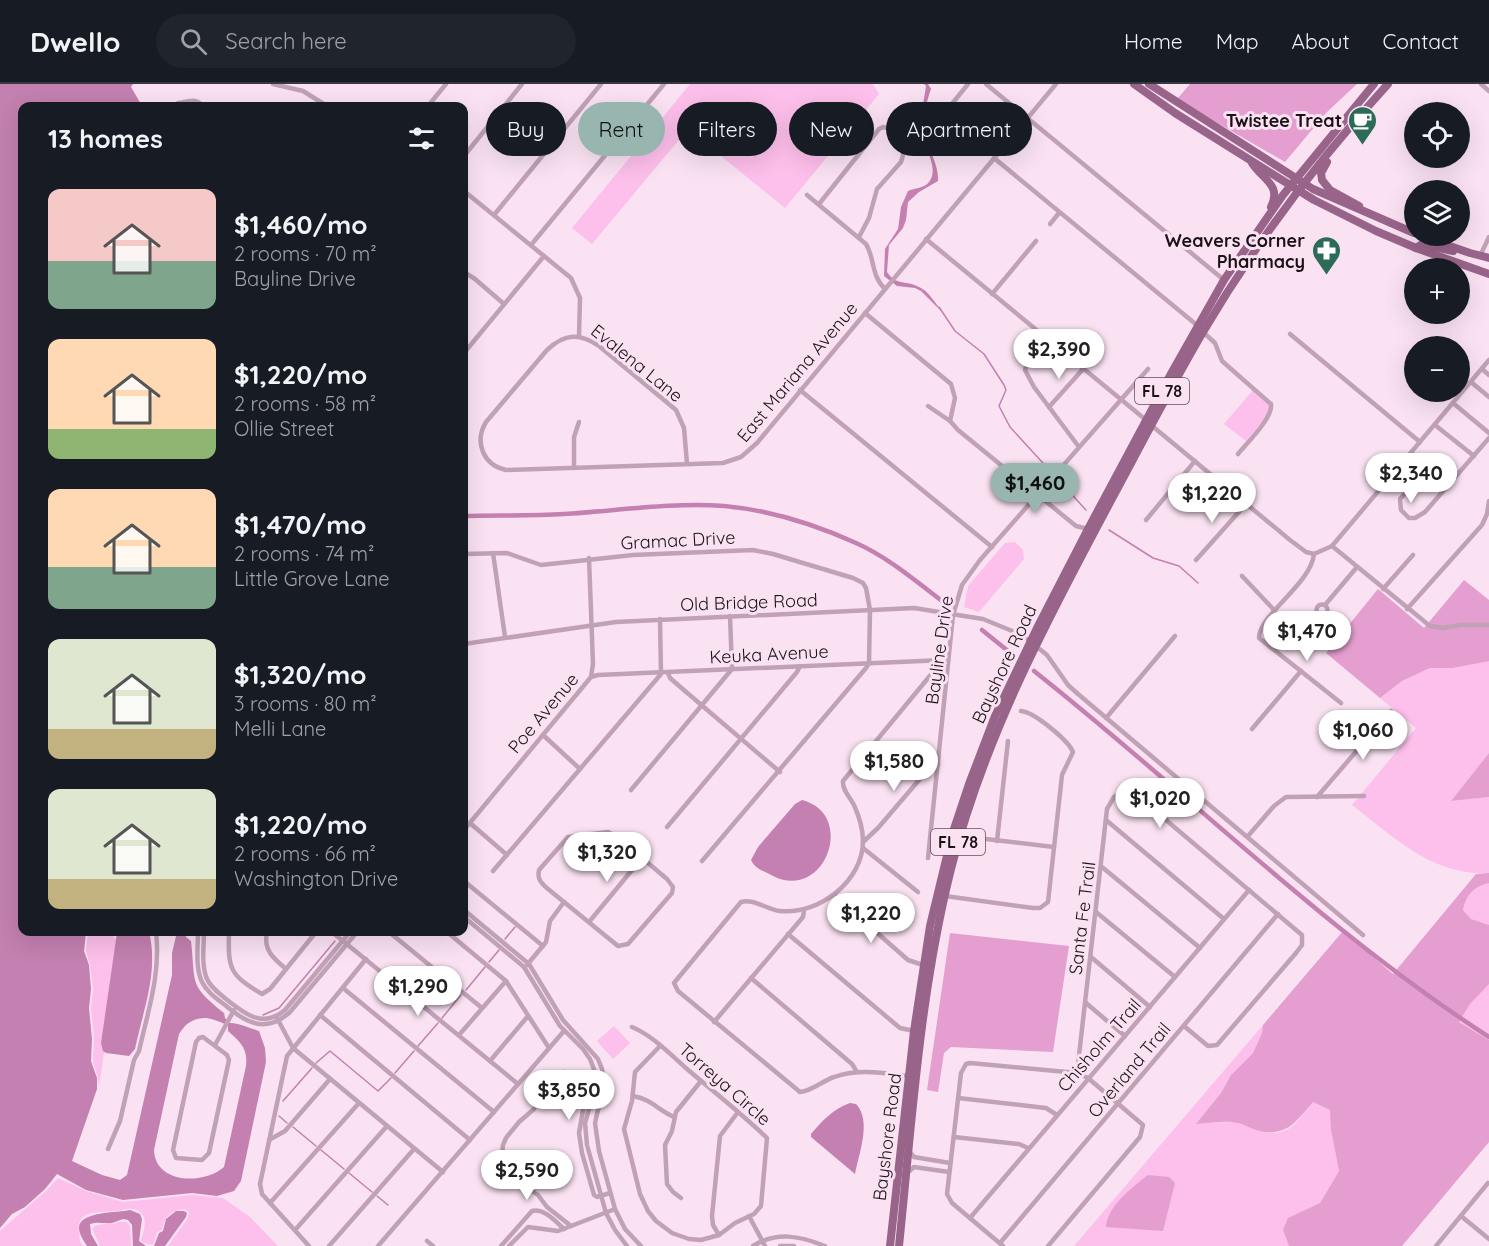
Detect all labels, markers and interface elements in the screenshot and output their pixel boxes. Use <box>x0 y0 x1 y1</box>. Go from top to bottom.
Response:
search box <box>156 14 576 68</box>
text: Dwello <box>30 24 120 59</box>
icon: search <box>177 25 210 58</box>
text: Search here <box>225 27 347 55</box>
text: Home <box>1124 28 1183 54</box>
text: Map <box>1216 28 1259 54</box>
text: About <box>1292 28 1350 54</box>
text: Contact <box>1383 28 1459 54</box>
chip: Buy <box>486 102 566 156</box>
chip: Rent <box>578 102 665 156</box>
chip: Filters <box>677 102 777 156</box>
chip: New <box>789 102 874 156</box>
chip: Apartment <box>886 102 1032 156</box>
map controls <box>1404 102 1470 402</box>
button: locate <box>1404 102 1470 168</box>
cafe icon: Twistee Treat <box>1347 104 1379 146</box>
place label: Twistee Treat <box>1226 109 1342 132</box>
text: 13 homes <box>48 122 163 155</box>
icon: filters <box>405 122 438 155</box>
button: layers <box>1404 180 1470 246</box>
text: $1,460/mo <box>234 208 367 241</box>
icon: home <box>96 213 168 285</box>
place label: Weavers Corner Pharmacy <box>1165 229 1305 273</box>
pharmacy icon: Weavers Corner Pharmacy <box>1310 234 1342 276</box>
text: 2 rooms · 70 m² <box>234 241 377 266</box>
button: + <box>1404 258 1470 324</box>
text: Bayline Drive <box>234 266 356 291</box>
street label: East Mariana Avenue <box>732 297 862 447</box>
street label: Evalena Lane <box>586 319 688 407</box>
pin: $2,390 <box>1010 329 1108 380</box>
text: $2,390 <box>1027 336 1091 361</box>
button: − <box>1404 336 1470 402</box>
text: $1,220/mo <box>234 358 367 391</box>
icon: home <box>96 363 168 435</box>
road number: FL 78 <box>1135 378 1189 404</box>
text: 2 rooms · 58 m² <box>234 391 376 416</box>
text: Ollie Street <box>234 416 334 441</box>
pin: $2,340 <box>1362 453 1460 504</box>
text: $2,340 <box>1379 460 1443 485</box>
pin: $1,460 <box>986 463 1084 514</box>
text: $1,460 <box>1005 470 1065 495</box>
pin: $1,220 <box>1163 473 1261 524</box>
text: $1,220 <box>1182 480 1242 505</box>
text: $1,470/mo <box>234 508 367 541</box>
icon: home <box>96 513 168 585</box>
street label: Gramac Drive <box>620 526 736 554</box>
text: 2 rooms · 74 m² <box>234 541 374 566</box>
text: Little Grove Lane <box>234 566 390 591</box>
street label: Old Bridge Road <box>680 588 818 616</box>
street label: Bayline Drive <box>920 594 958 706</box>
street label: Bayshore Road <box>966 601 1042 727</box>
pin: $1,470 <box>1258 611 1356 662</box>
text: $1,470 <box>1277 618 1337 643</box>
street label: Keuka Avenue <box>709 639 829 669</box>
text: $1,320/mo <box>234 658 366 691</box>
icon: home <box>96 663 168 735</box>
street label: Poe Avenue <box>503 668 583 758</box>
text: 3 rooms · 80 m² <box>234 691 377 716</box>
pin: $1,060 <box>1314 710 1412 761</box>
text: Melli Lane <box>234 716 326 741</box>
text: $1,060 <box>1333 717 1393 742</box>
pin: $1,580 <box>845 741 943 792</box>
text: $1,580 <box>864 748 924 773</box>
pin: $1,020 <box>1111 778 1209 829</box>
text: $1,020 <box>1129 785 1191 810</box>
text: $1,220/mo <box>234 808 367 841</box>
icon: home <box>96 813 168 885</box>
road number: FL 78 <box>931 829 985 855</box>
pin: $1,320 <box>558 832 656 883</box>
text: $1,320 <box>577 839 637 864</box>
text: 2 rooms · 66 m² <box>234 841 376 866</box>
street label: Santa Fe Trail <box>1064 860 1100 976</box>
text: Washington Drive <box>234 866 398 891</box>
pin: $1,220 <box>822 893 920 944</box>
text: $1,220 <box>841 900 901 925</box>
pin: $1,290 <box>369 966 467 1017</box>
text: $1,290 <box>388 973 448 998</box>
street label: Chisholm Trail <box>1052 994 1146 1096</box>
street label: Overland Trail <box>1083 1018 1175 1122</box>
street label: Torreya Circle <box>674 1038 776 1130</box>
pin: $3,850 <box>520 1070 618 1121</box>
street label: Bayshore Road <box>868 1072 906 1202</box>
text: $3,850 <box>538 1077 600 1102</box>
pin: $2,590 <box>478 1150 576 1201</box>
text: $2,590 <box>495 1157 559 1182</box>

